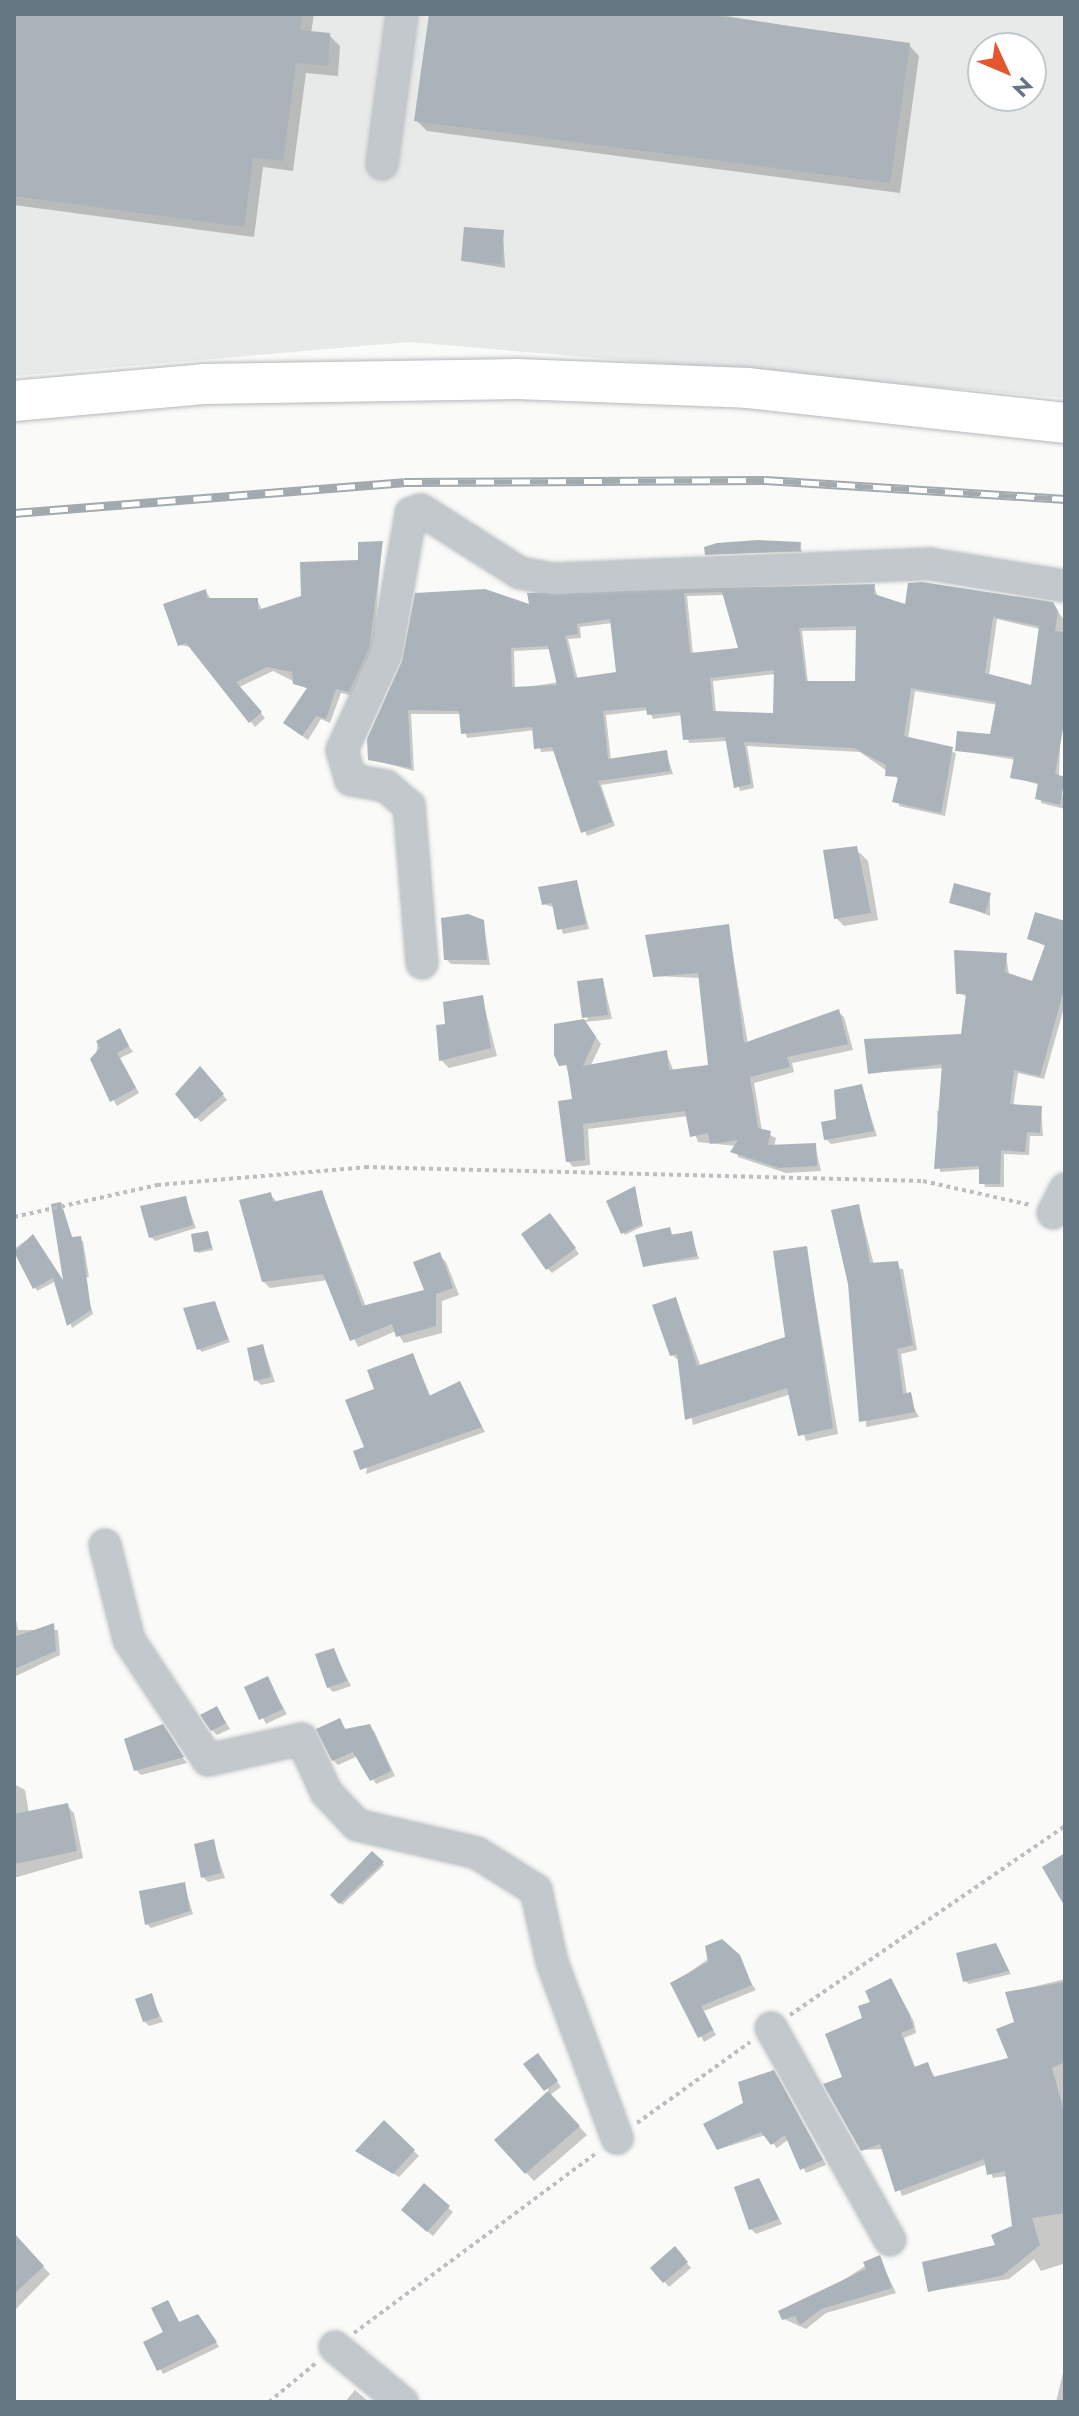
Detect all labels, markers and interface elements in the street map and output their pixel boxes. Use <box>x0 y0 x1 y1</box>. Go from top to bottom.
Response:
north arrow <box>967 32 1047 112</box>
text: N <box>1005 70 1040 105</box>

